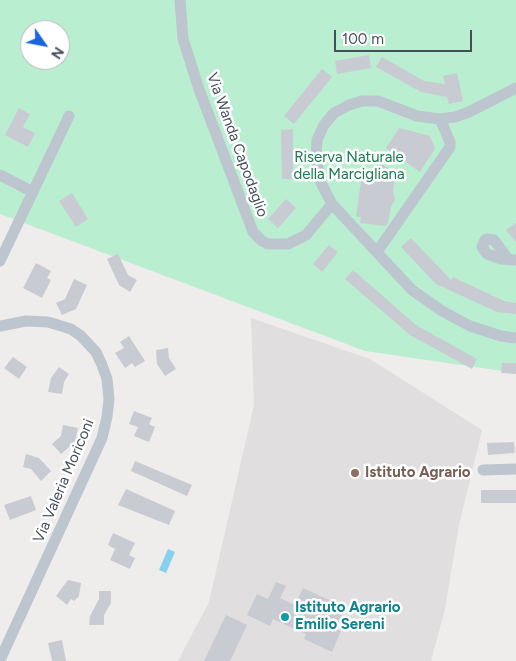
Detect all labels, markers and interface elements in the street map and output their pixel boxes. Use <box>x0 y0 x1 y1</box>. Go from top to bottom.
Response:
north arrow <box>20 20 70 70</box>
scale bar <box>336 20 474 52</box>
text: 100 m <box>342 30 384 48</box>
text: N <box>47 44 67 62</box>
street label: Via Wanda Capodaglio <box>203 71 271 219</box>
park label: Riserva Naturale della Marcigliana <box>293 149 405 184</box>
street label: Via Valeria Moriconi <box>30 416 98 546</box>
place label: Istituto Agrario <box>365 464 471 482</box>
marker: Istituto Agrario <box>349 467 361 479</box>
place label: Istituto Agrario Emilio Sereni <box>295 599 401 634</box>
marker: Istituto Agrario Emilio Sereni <box>279 611 291 623</box>

